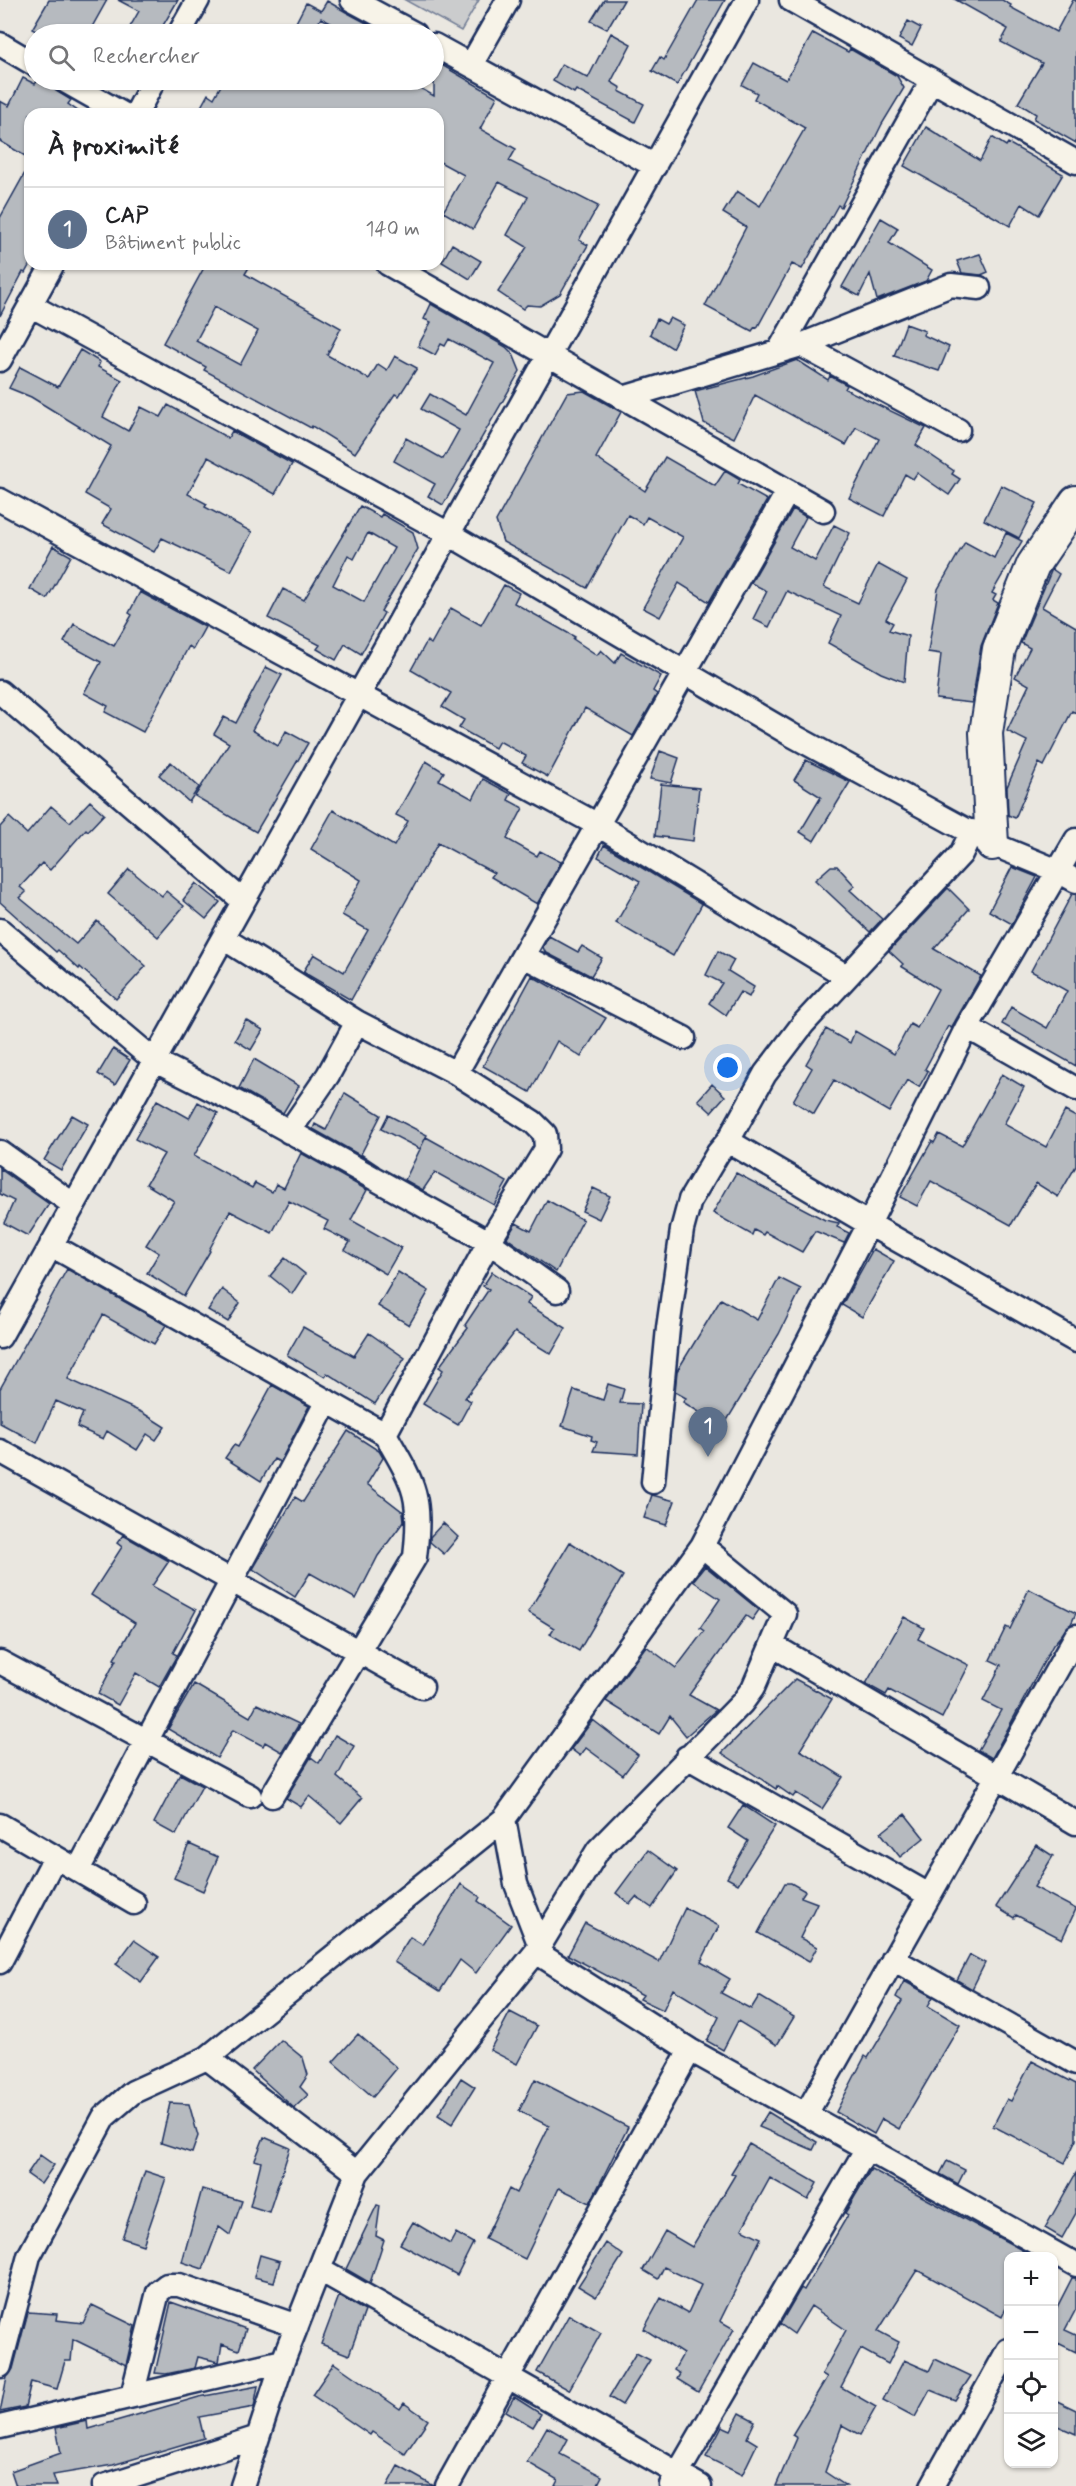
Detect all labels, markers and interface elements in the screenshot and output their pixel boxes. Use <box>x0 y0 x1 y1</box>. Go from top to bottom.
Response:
search box <box>24 24 444 90</box>
icon: search <box>45 41 78 74</box>
text: Rechercher <box>93 43 200 71</box>
text: À proximité <box>48 130 179 164</box>
text: CAP <box>105 202 148 230</box>
text: 1 <box>63 216 72 243</box>
text: 140 m <box>366 216 420 243</box>
text: Bâtiment public <box>105 230 241 257</box>
your location <box>713 1053 742 1082</box>
pin: 1 <box>688 1408 728 1457</box>
map controls <box>1004 2252 1058 2468</box>
button: + <box>1004 2252 1058 2306</box>
button: − <box>1004 2306 1058 2360</box>
button: locate <box>1004 2360 1058 2414</box>
button: layers <box>1004 2414 1058 2468</box>

